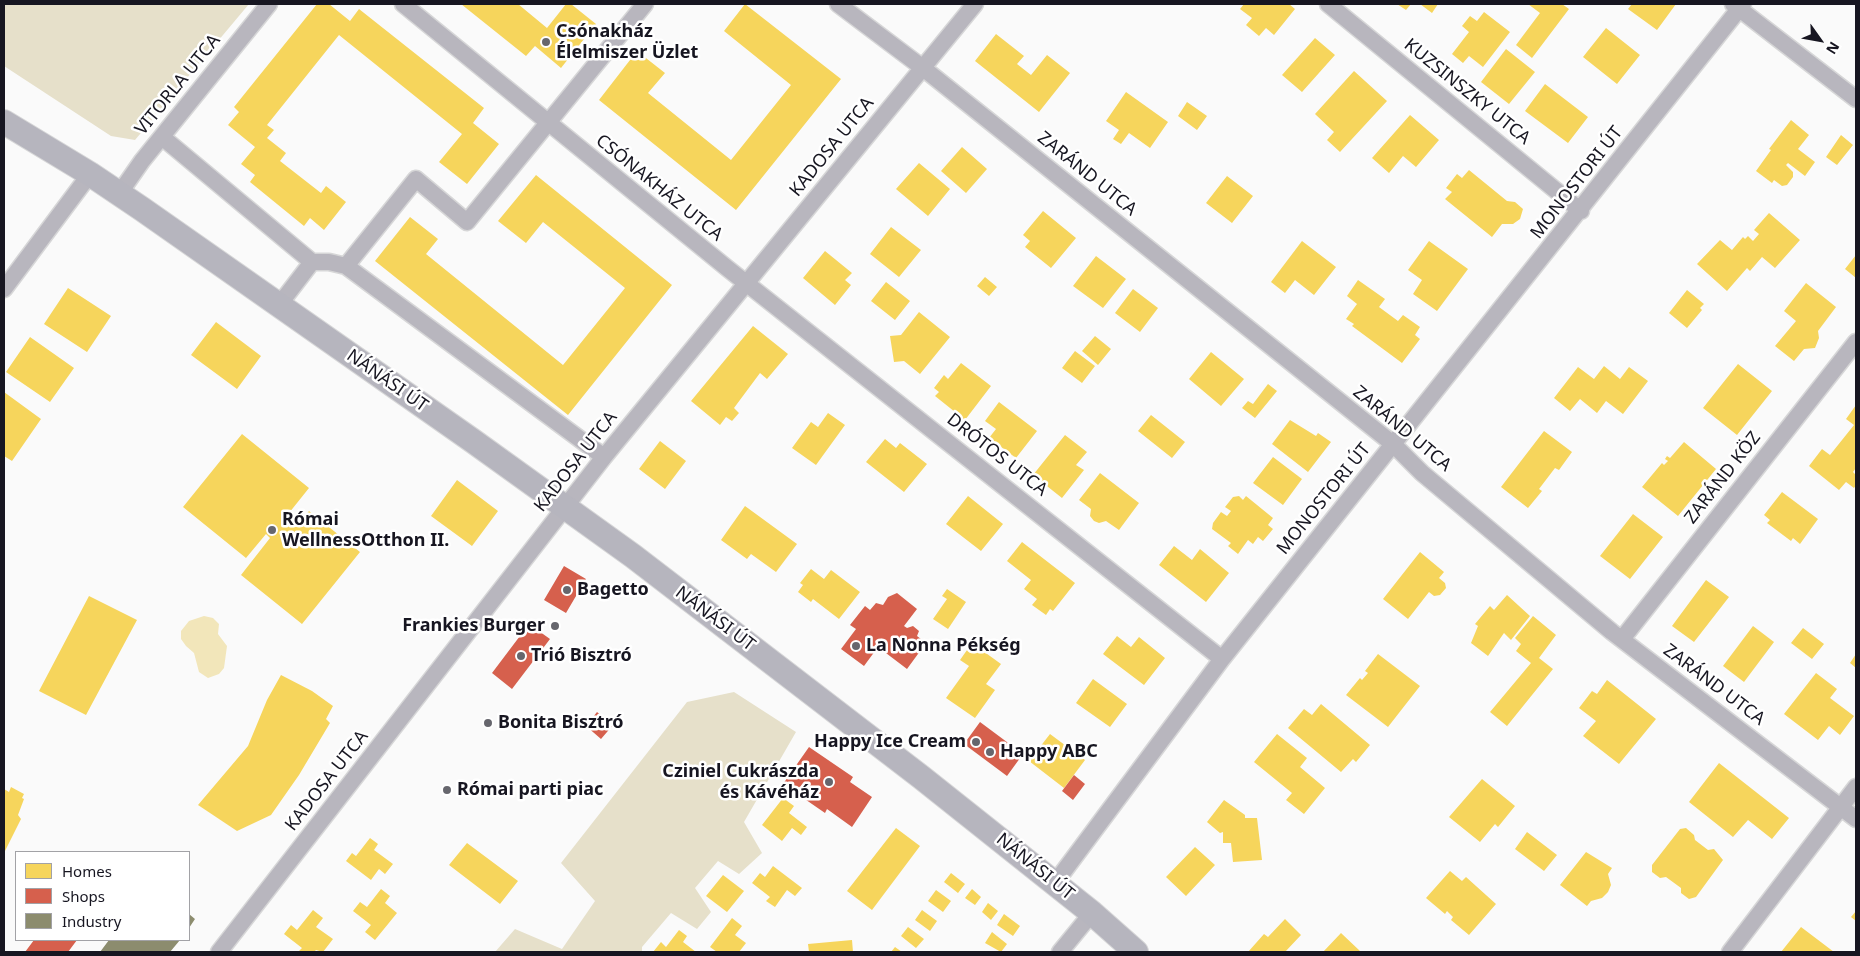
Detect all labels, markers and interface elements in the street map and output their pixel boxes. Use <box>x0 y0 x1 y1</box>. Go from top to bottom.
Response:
north arrow <box>1795 15 1845 65</box>
place label: Csónakház Élelmiszer Üzlet <box>556 21 698 64</box>
street label: VITORLA UTCA <box>131 30 225 140</box>
street label: KUZSINSZKY UTCA <box>1400 34 1534 150</box>
marker: Csónakház Élelmiszer Üzlet <box>540 36 552 48</box>
text: N <box>1822 38 1844 58</box>
street label: KADOSA UTCA <box>785 93 879 201</box>
street label: MONOSTORI ÚT <box>1526 122 1628 244</box>
street label: ZARÁND UTCA <box>1033 127 1141 221</box>
street label: CSÓNAKHÁZ UTCA <box>591 130 727 246</box>
street label: NÁNÁSI ÚT <box>342 345 432 417</box>
street label: ZARÁND UTCA <box>1348 382 1456 476</box>
street label: KADOSA UTCA <box>530 407 622 517</box>
street label: DRÓTOS UTCA <box>942 409 1052 501</box>
street label: ZARÁND KÖZ <box>1680 428 1766 528</box>
street label: MONOSTORI ÚT <box>1273 439 1375 559</box>
place label: Római WellnessOtthon II. <box>282 509 449 552</box>
marker: Római WellnessOtthon II. <box>266 524 278 536</box>
place label: Bagetto <box>577 579 649 601</box>
street label: NÁNÁSI ÚT <box>671 582 759 656</box>
marker: Bagetto <box>561 584 573 596</box>
place label: Frankies Burger <box>402 615 545 637</box>
marker: Frankies Burger <box>549 620 561 632</box>
place label: La Nonna Pékség <box>866 635 1021 657</box>
marker: La Nonna Pékség <box>850 640 862 652</box>
street label: ZARÁND UTCA <box>1659 640 1769 730</box>
place label: Trió Bisztró <box>531 645 632 667</box>
marker: Trió Bisztró <box>515 650 527 662</box>
place label: Bonita Bisztró <box>498 712 624 734</box>
marker: Bonita Bisztró <box>482 717 494 729</box>
street label: KADOSA UTCA <box>281 726 373 836</box>
place label: Happy Ice Cream <box>814 731 966 753</box>
marker: Happy Ice Cream <box>970 736 982 748</box>
place label: Happy ABC <box>1000 741 1098 763</box>
marker: Happy ABC <box>984 746 996 758</box>
place label: Cziniel Cukrászda és Kávéház <box>662 761 819 804</box>
marker: Cziniel Cukrászda és Kávéház <box>823 776 835 788</box>
place label: Római parti piac <box>457 779 603 801</box>
marker: Római parti piac <box>441 784 453 796</box>
street label: NÁNÁSI ÚT <box>992 829 1078 905</box>
legend <box>15 851 190 941</box>
text: Homes <box>62 861 112 881</box>
text: Shops <box>62 886 105 906</box>
text: Industry <box>62 911 121 931</box>

